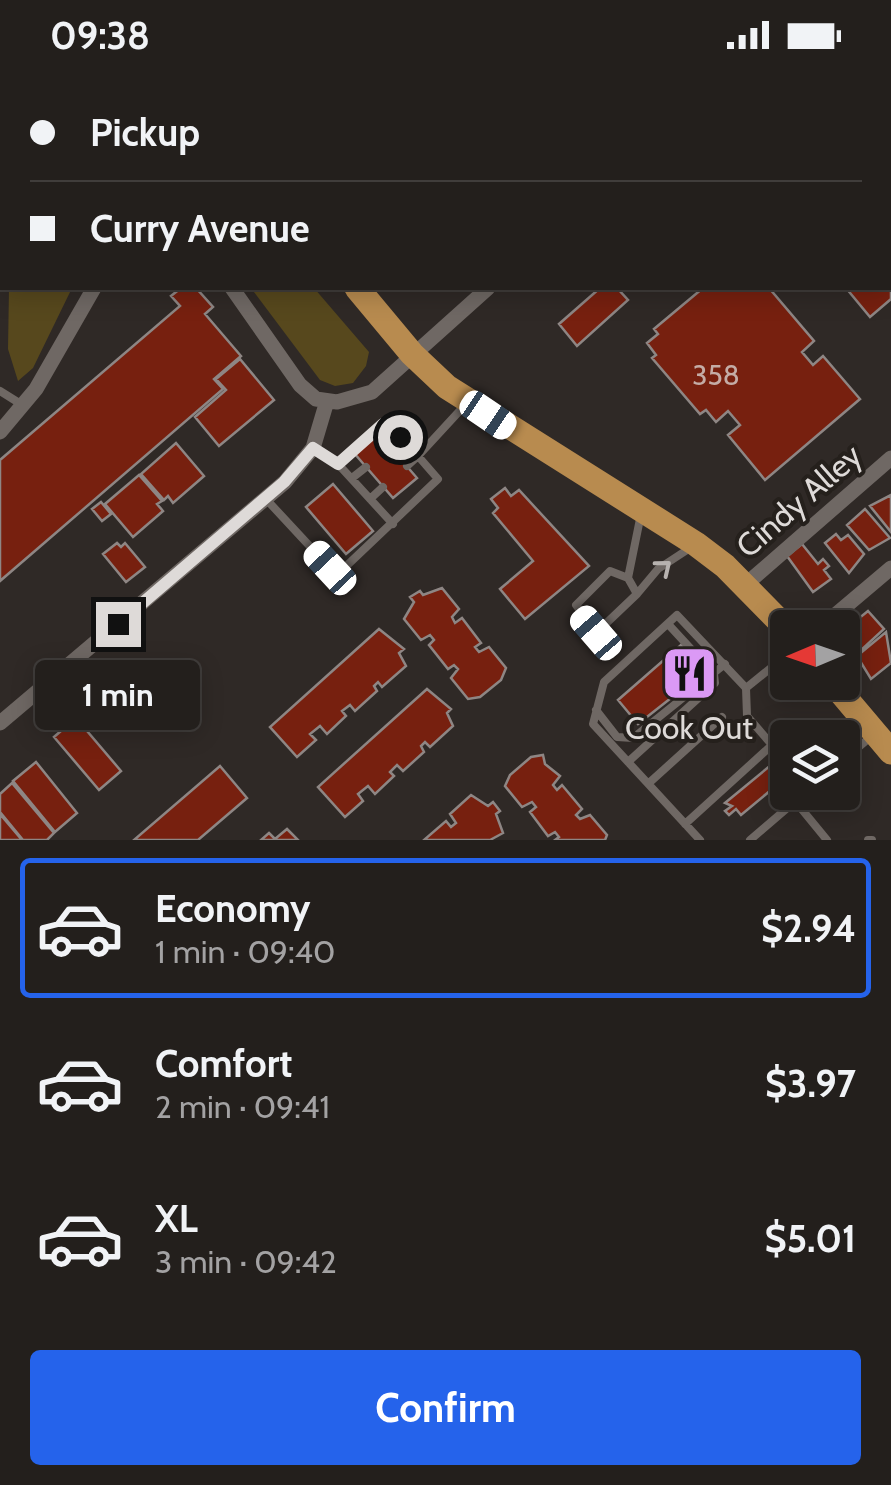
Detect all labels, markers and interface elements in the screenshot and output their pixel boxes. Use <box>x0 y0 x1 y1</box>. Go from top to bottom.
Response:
text: 09:38 <box>50 12 150 59</box>
text: Pickup <box>90 109 200 156</box>
text: Curry Avenue <box>90 205 310 252</box>
house number: 358 <box>692 358 740 392</box>
car <box>455 386 521 444</box>
route start <box>378 415 423 460</box>
street label: Cindy Alley <box>728 436 869 566</box>
car <box>299 536 361 600</box>
one-way arrow <box>653 561 671 579</box>
car <box>565 601 627 665</box>
route end <box>96 602 141 647</box>
north arrow <box>770 610 860 700</box>
map controls <box>770 610 860 810</box>
restaurant icon: Cook Out <box>659 644 719 704</box>
callout: 1 min <box>36 659 200 729</box>
text: 1 min <box>81 675 154 714</box>
place label: Cook Out <box>625 708 753 747</box>
button: layers <box>770 720 860 810</box>
icon: car <box>35 883 125 973</box>
text: Economy <box>155 885 310 932</box>
text: $2.94 <box>761 905 856 952</box>
text: 1 min · 09:40 <box>155 932 335 971</box>
icon: car <box>35 1038 125 1128</box>
text: Comfort <box>155 1040 292 1087</box>
text: $3.97 <box>765 1060 856 1107</box>
text: 2 min · 09:41 <box>155 1087 330 1126</box>
icon: car <box>35 1193 125 1283</box>
text: XL <box>155 1195 198 1242</box>
text: $5.01 <box>765 1215 856 1262</box>
text: 3 min · 09:42 <box>155 1242 337 1281</box>
button: Confirm <box>30 1350 861 1465</box>

